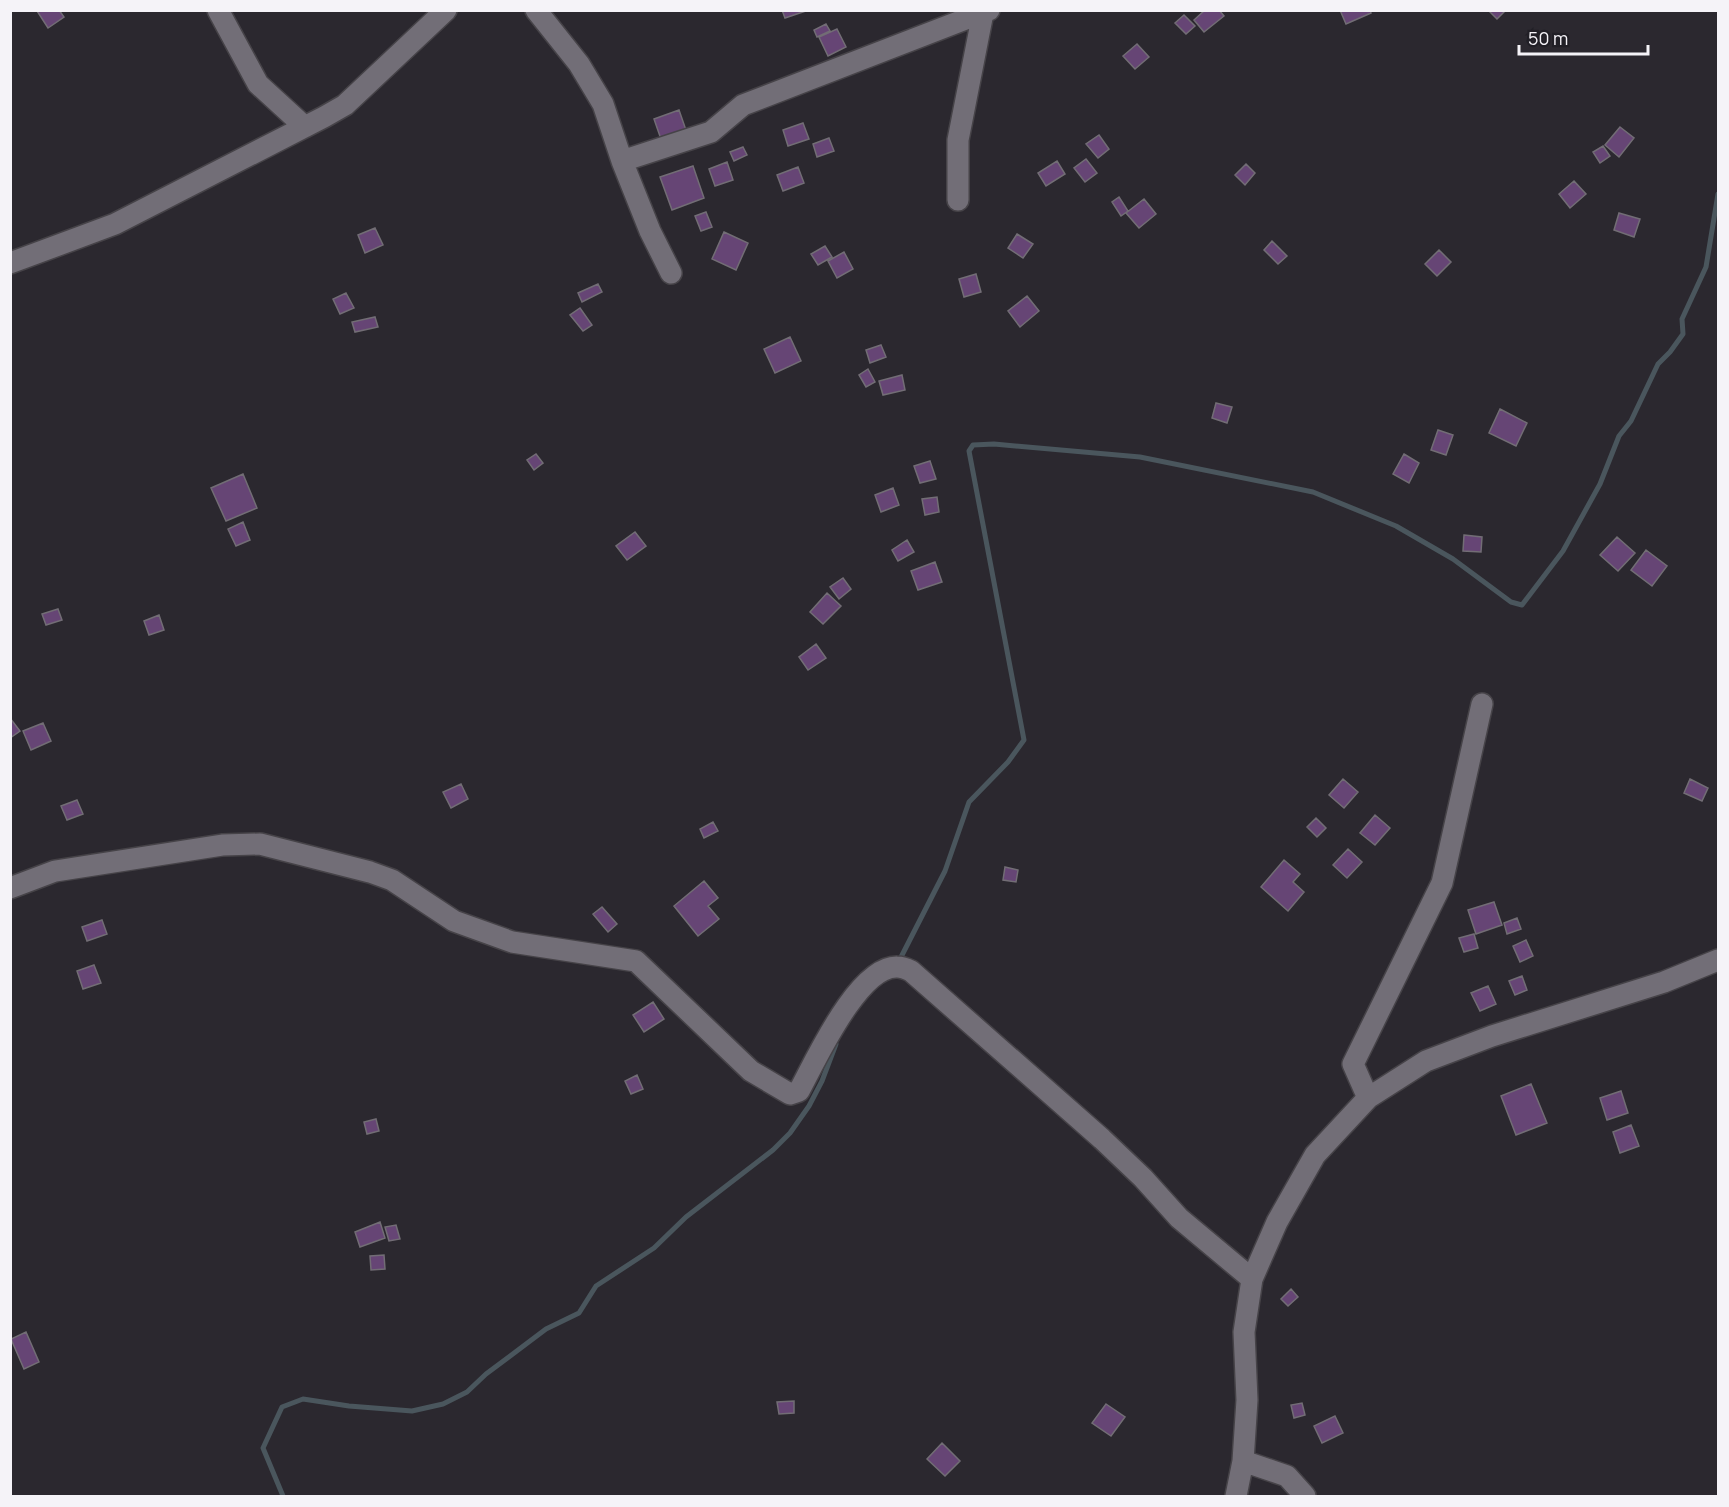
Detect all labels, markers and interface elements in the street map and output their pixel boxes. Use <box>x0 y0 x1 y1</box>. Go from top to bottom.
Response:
scale bar <box>1519 18 1648 56</box>
text: 50 m <box>1528 26 1568 50</box>

